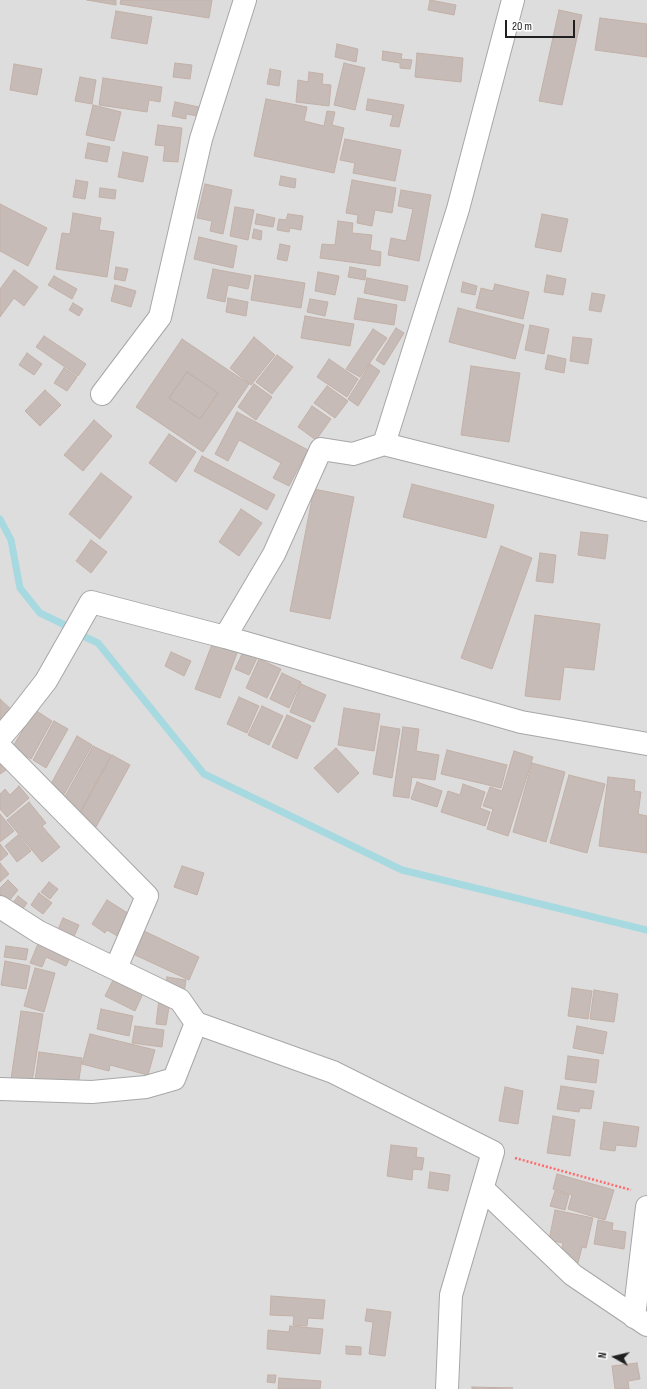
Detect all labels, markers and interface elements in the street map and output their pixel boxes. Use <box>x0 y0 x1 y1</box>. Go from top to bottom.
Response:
scale bar <box>507 12 577 38</box>
text: 20 m <box>512 19 532 34</box>
north arrow <box>595 1337 635 1377</box>
text: N <box>596 1351 609 1359</box>

